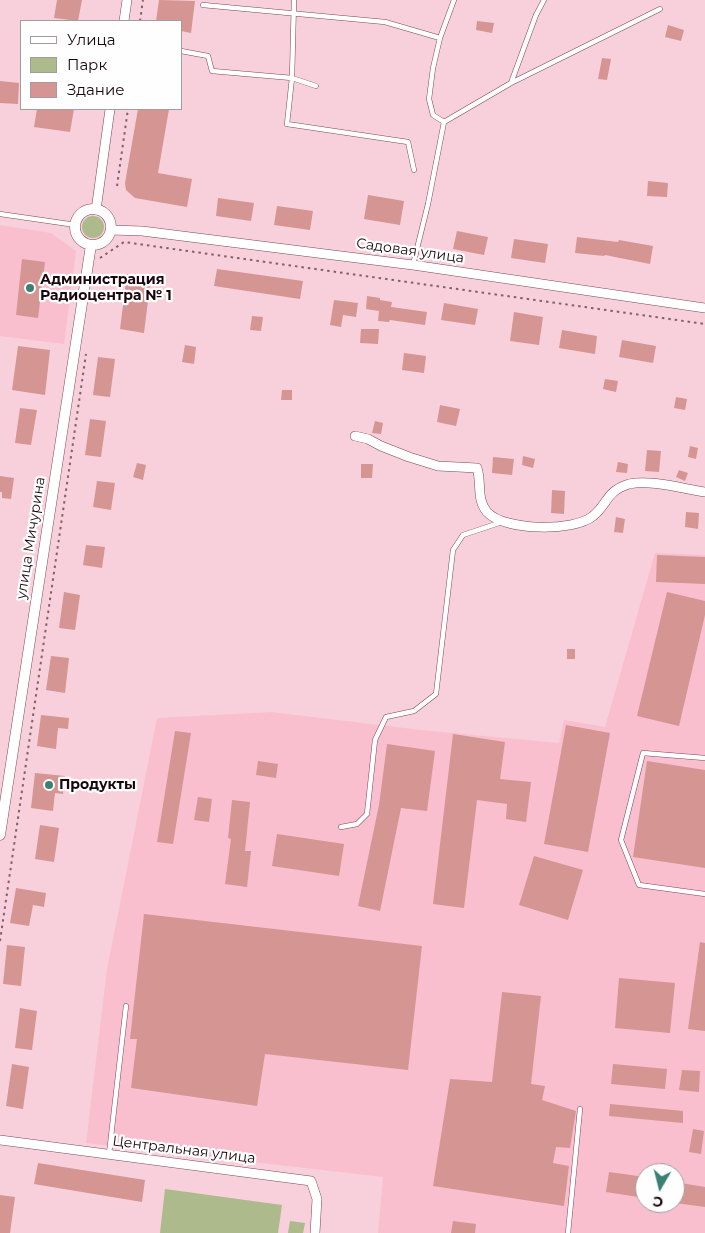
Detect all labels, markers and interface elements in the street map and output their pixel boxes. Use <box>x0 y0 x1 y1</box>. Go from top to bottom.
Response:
legend <box>20 20 182 110</box>
text: Улица <box>67 30 115 49</box>
text: Парк <box>67 55 107 74</box>
text: Здание <box>67 80 125 99</box>
street label: Садовая улица <box>355 235 465 267</box>
place label: Администрация Радиоцентра № 1 <box>40 272 172 304</box>
marker: Администрация Радиоцентра № 1 <box>24 282 36 294</box>
street label: улица Мичурина <box>13 476 49 600</box>
place label: Продукты <box>59 777 136 793</box>
marker: Продукты <box>43 779 55 791</box>
street label: Центральная улица <box>112 1133 256 1167</box>
north arrow <box>635 1163 685 1213</box>
text: С <box>652 1192 664 1211</box>

